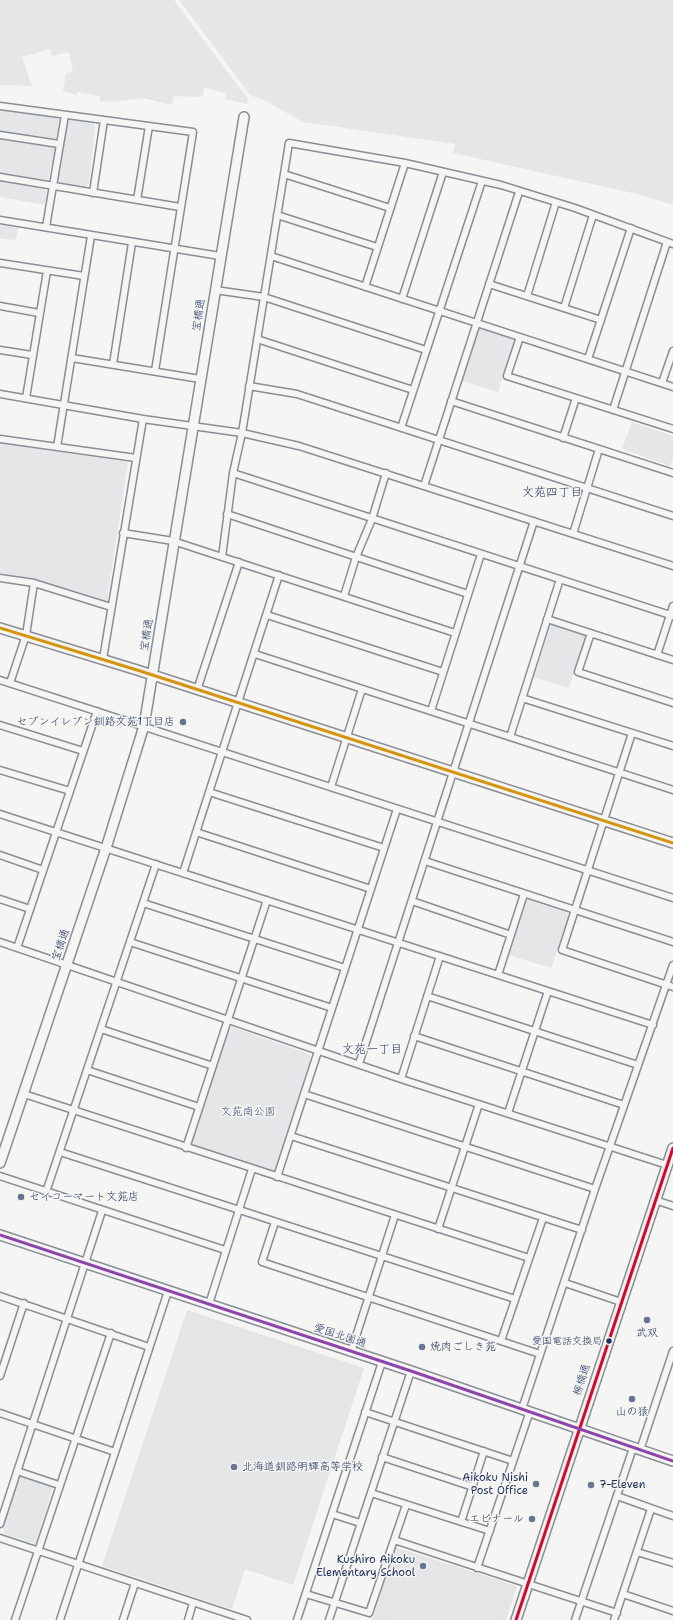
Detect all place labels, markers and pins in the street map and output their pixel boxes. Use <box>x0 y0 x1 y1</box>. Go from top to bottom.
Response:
place label: セブンイレブン釧路文苑1丁目店 <box>16 715 175 729</box>
marker: セブンイレブン釧路文苑1丁目店 <box>178 717 188 727</box>
place label: セイコーマート文苑店 <box>29 1190 139 1204</box>
marker: セイコーマート文苑店 <box>16 1192 26 1202</box>
marker: 武双 <box>642 1315 652 1325</box>
place label: 武双 <box>636 1326 658 1340</box>
place label: 愛国電話交換局 <box>532 1335 602 1347</box>
marker: 愛国電話交換局 <box>604 1336 614 1346</box>
place label: 焼肉ごしき苑 <box>430 1340 496 1354</box>
marker: 焼肉ごしき苑 <box>417 1342 427 1352</box>
marker: 山の猿 <box>627 1394 637 1404</box>
place label: 山の猿 <box>616 1405 648 1419</box>
place label: 北海道釧路明輝高等学校 <box>242 1460 363 1474</box>
marker: 北海道釧路明輝高等学校 <box>229 1462 239 1472</box>
place label: Aikoku Nishi Post Office <box>462 1471 528 1497</box>
place label: 7-Eleven <box>599 1478 645 1492</box>
marker: Aikoku Nishi Post Office <box>531 1479 541 1489</box>
marker: 7-Eleven <box>586 1480 596 1490</box>
place label: エピナール <box>469 1512 524 1526</box>
marker: エピナール <box>527 1514 537 1524</box>
place label: Kushiro Aikoku Elementary School <box>316 1553 415 1579</box>
marker: Kushiro Aikoku Elementary School <box>418 1561 428 1571</box>

